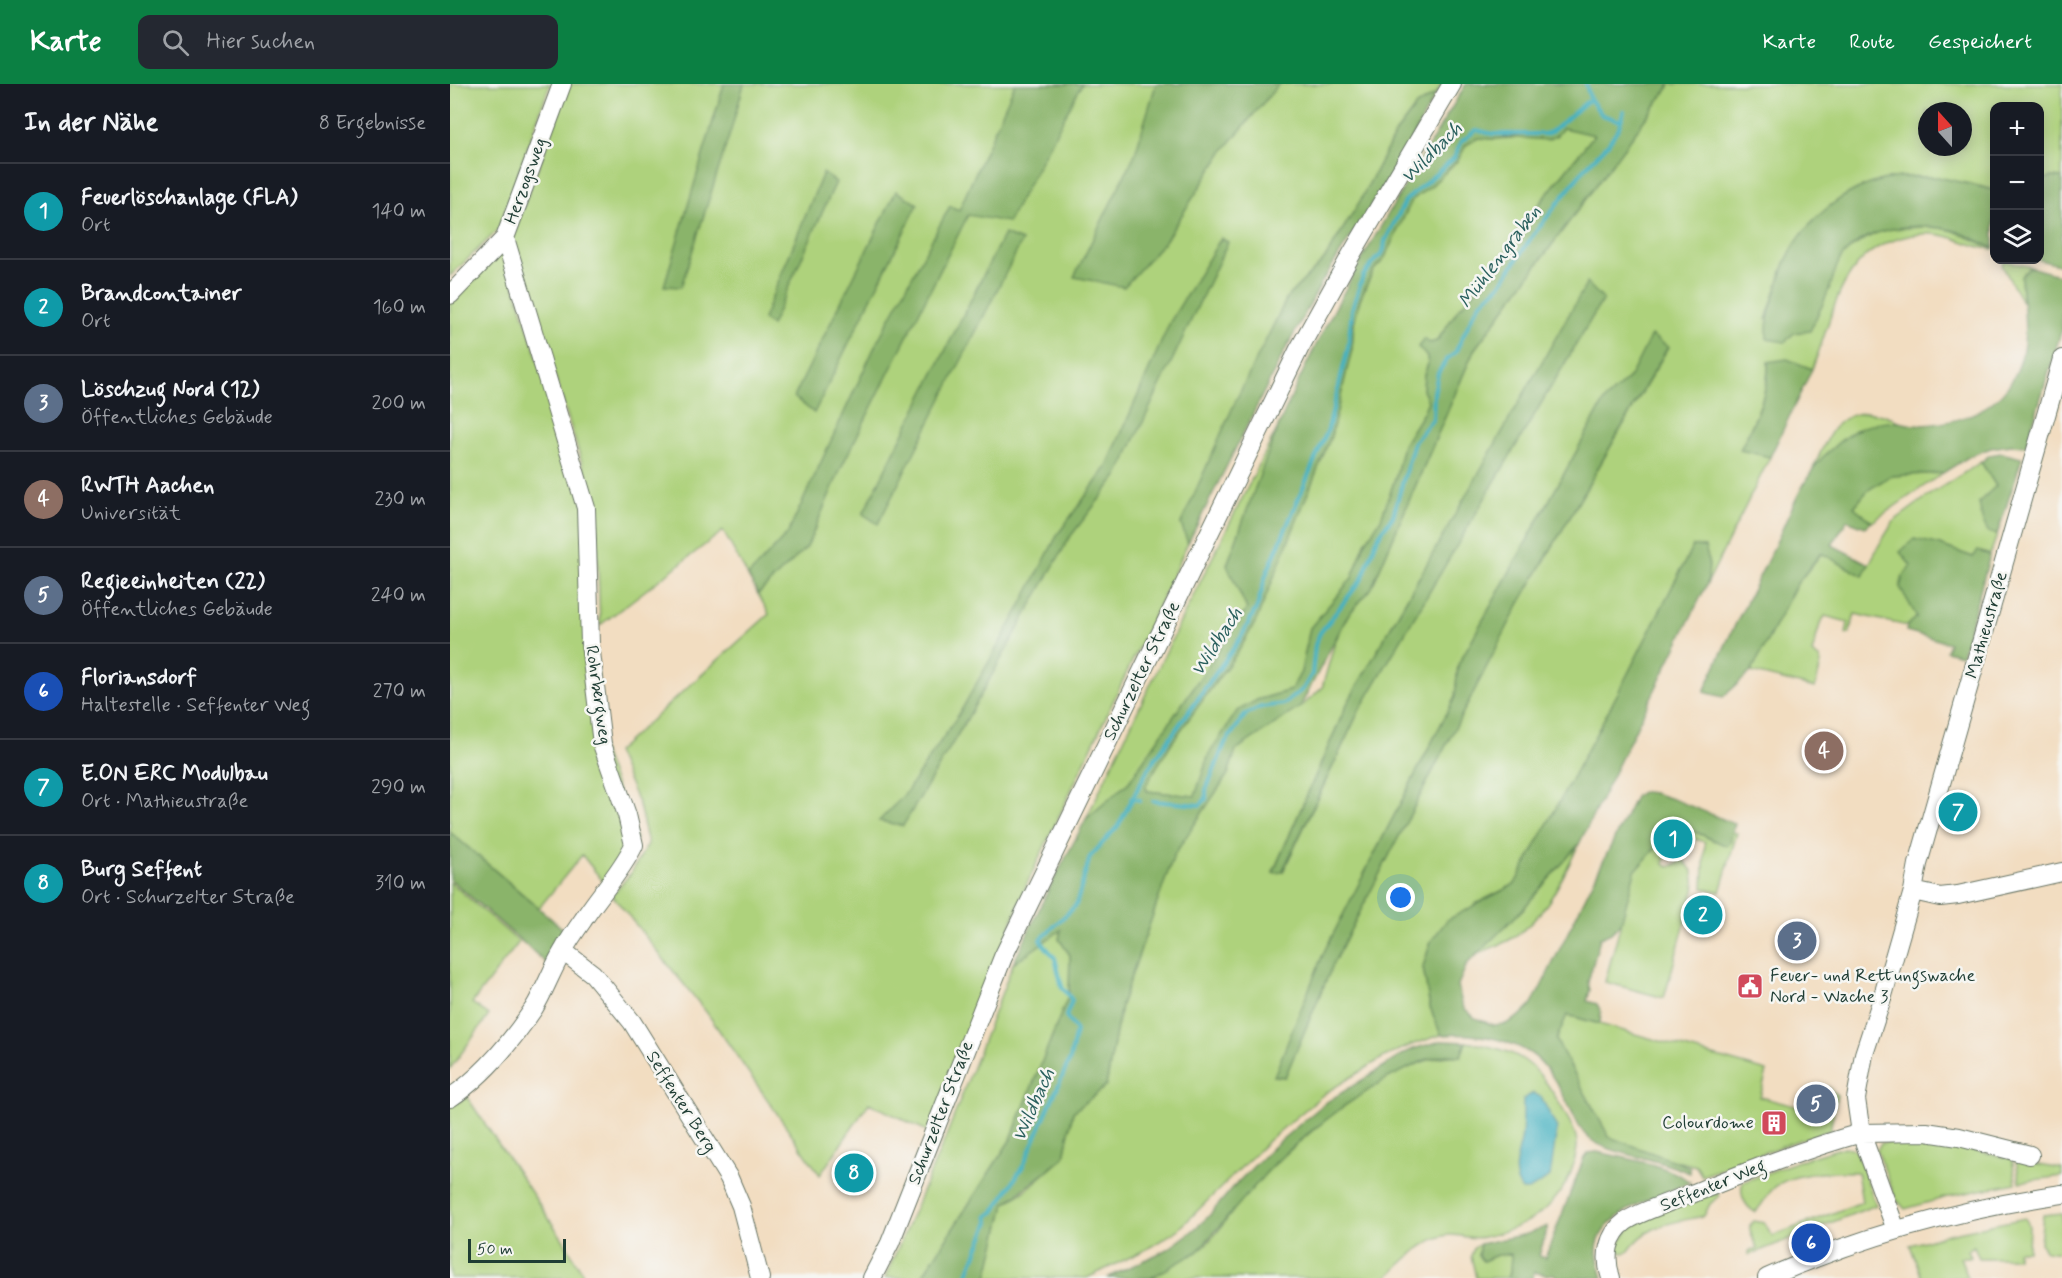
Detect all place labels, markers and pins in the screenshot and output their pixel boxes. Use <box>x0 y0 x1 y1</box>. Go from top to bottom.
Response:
pin: 4 <box>1804 728 1844 774</box>
pin: 7 <box>1938 790 1978 834</box>
pin: 1 <box>1654 816 1692 861</box>
pin: 2 <box>1684 892 1722 938</box>
pin: 3 <box>1778 918 1816 964</box>
place label: Feuer- und Rettungswache Nord - Wache 3 <box>1770 964 1975 1009</box>
public building icon: Feuer- und Rettungswache Nord - Wache 3 <box>1735 971 1765 1001</box>
pin: 5 <box>1796 1082 1836 1126</box>
building icon: Colourdome <box>1759 1108 1789 1138</box>
place label: Colourdome <box>1662 1111 1754 1135</box>
pin: 8 <box>834 1150 874 1196</box>
pin: 6 <box>1792 1220 1830 1266</box>

